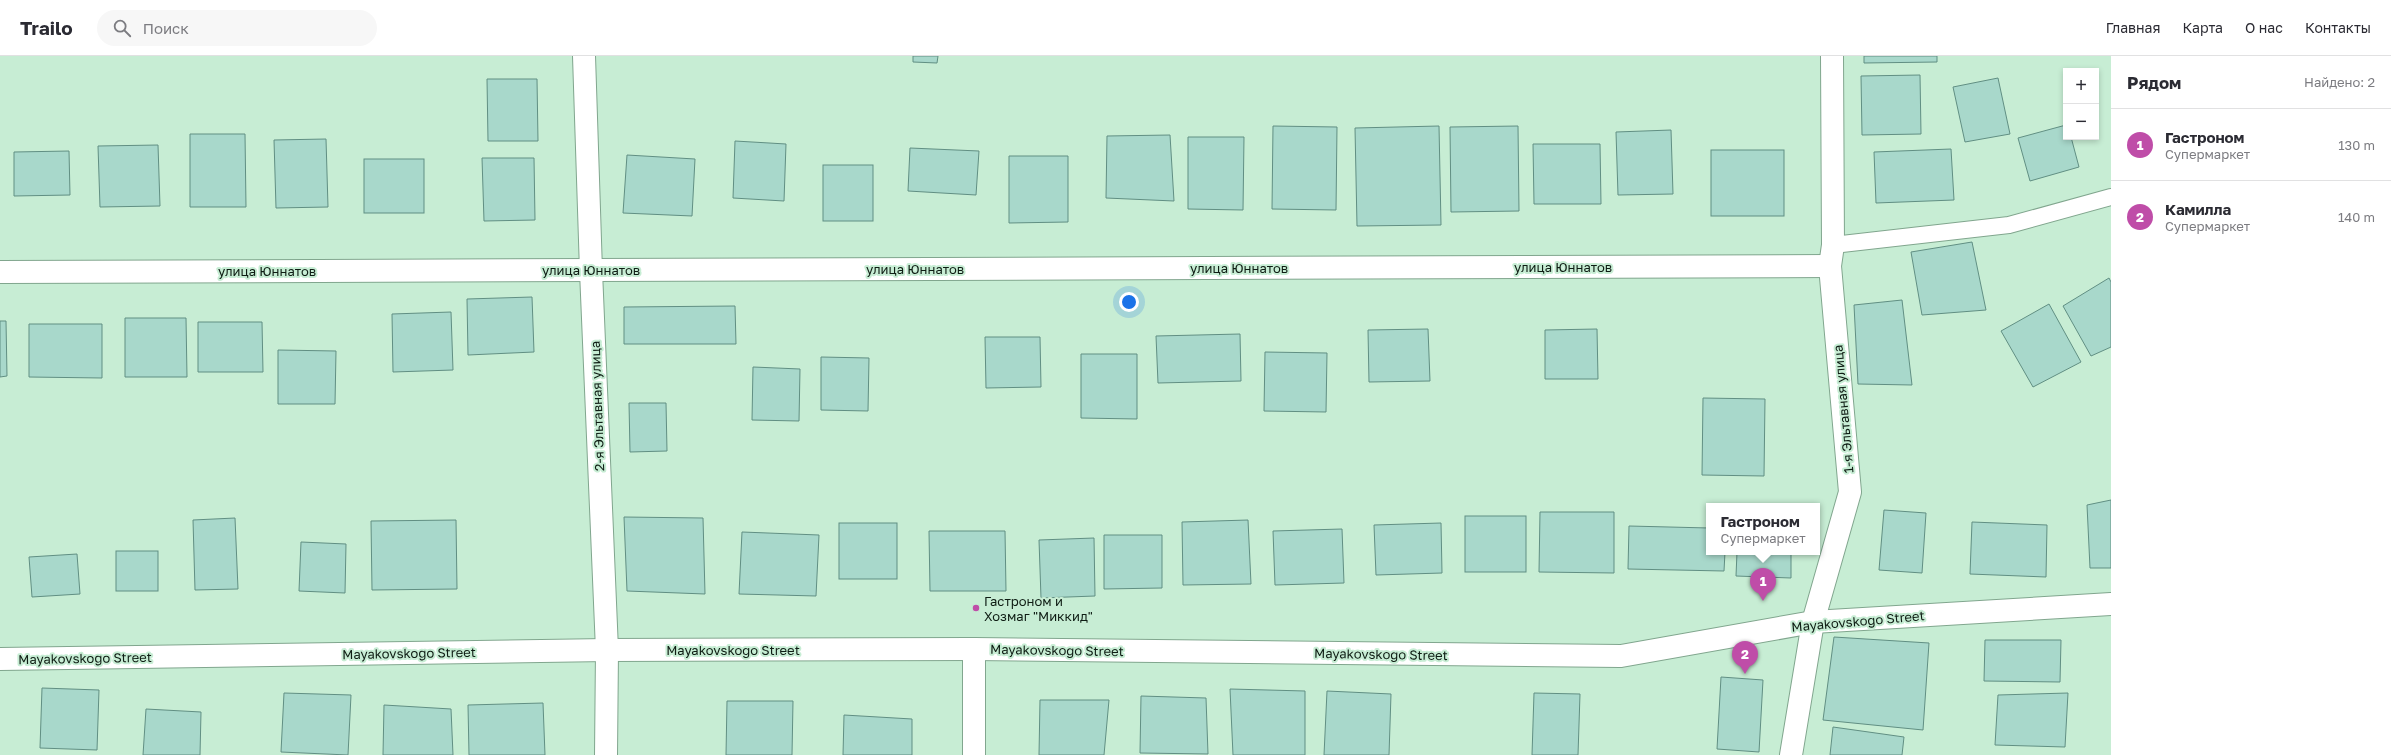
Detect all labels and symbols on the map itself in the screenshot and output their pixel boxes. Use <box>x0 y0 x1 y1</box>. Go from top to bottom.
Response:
street label: улица Юннатов <box>1514 259 1612 275</box>
street label: улица Юннатов <box>1190 260 1288 276</box>
street label: улица Юннатов <box>866 261 964 277</box>
street label: улица Юннатов <box>542 262 640 278</box>
street label: улица Юннатов <box>218 263 316 279</box>
your location <box>1119 292 1139 312</box>
street label: 2-я Эльтавная улица <box>587 341 607 471</box>
street label: 1-я Эльтавная улица <box>1829 344 1857 474</box>
pin: 1 <box>1750 568 1776 601</box>
place label: Гастроном и Хозмаг "Миккид" <box>984 593 1093 624</box>
marker: Гастроном и Хозмаг "Миккид" <box>971 603 981 613</box>
street label: Mayakovskogo Street <box>1791 607 1925 635</box>
street label: Mayakovskogo Street <box>990 641 1124 659</box>
pin: 2 <box>1732 641 1758 674</box>
street label: Mayakovskogo Street <box>666 642 800 658</box>
street label: Mayakovskogo Street <box>342 644 476 662</box>
street label: Mayakovskogo Street <box>1314 645 1448 663</box>
street label: Mayakovskogo Street <box>18 649 152 667</box>

